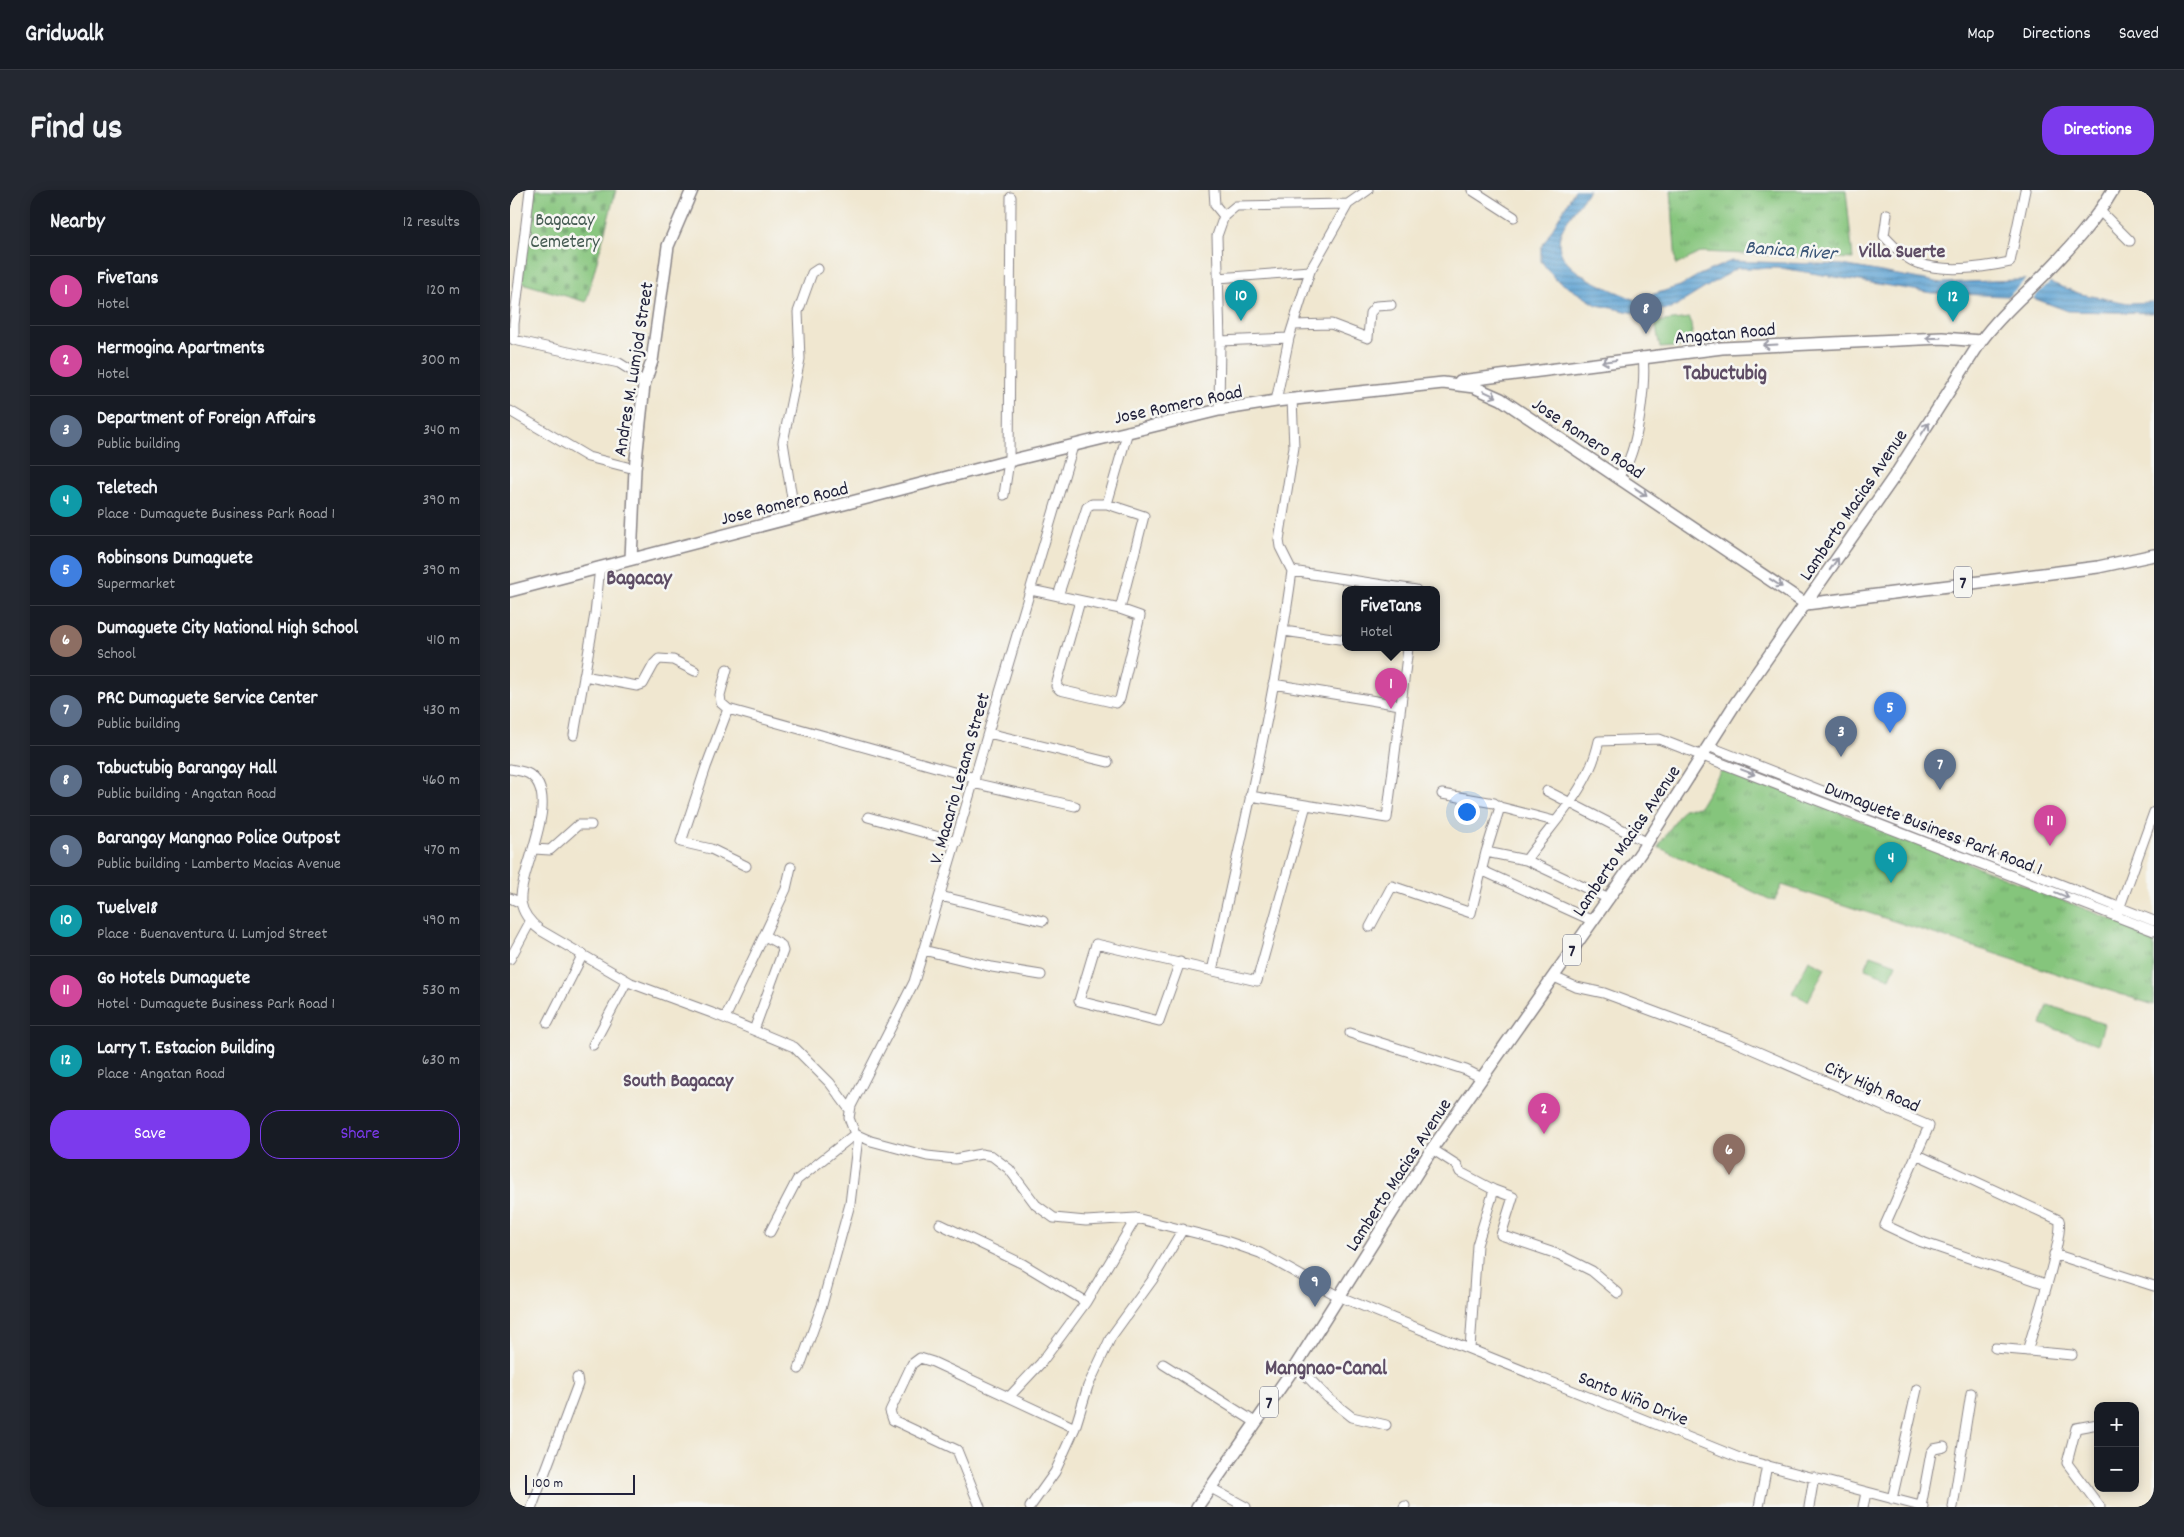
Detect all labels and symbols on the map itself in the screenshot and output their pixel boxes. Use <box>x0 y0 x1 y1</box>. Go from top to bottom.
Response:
park label: Bagacay Cemetery <box>530 208 600 257</box>
water label: Banica River <box>1744 235 1840 269</box>
district label: Villa Suerte <box>1859 239 1945 267</box>
street label: Andres M. Lumjod Street <box>608 280 663 459</box>
pin: 10 <box>1225 280 1257 321</box>
pin: 12 <box>1937 281 1969 322</box>
pin: 8 <box>1630 293 1662 334</box>
street label: Angatan Road <box>1674 318 1777 353</box>
one-way arrow <box>1925 334 1941 343</box>
one-way arrow <box>1763 341 1779 350</box>
one-way arrow <box>1601 356 1617 366</box>
district label: Tabuctubig <box>1683 360 1767 390</box>
street label: Jose Romero Road <box>1112 380 1245 433</box>
one-way arrow <box>1482 390 1497 400</box>
street label: Jose Romero Road <box>1525 392 1649 488</box>
one-way arrow <box>1919 422 1930 436</box>
street label: Lamberto Macias Avenue <box>1794 425 1916 587</box>
street label: Jose Romero Road <box>718 477 851 534</box>
one-way arrow <box>1634 487 1648 497</box>
one-way arrow <box>1829 557 1839 571</box>
district label: Bagacay <box>606 565 673 595</box>
road number: 7 <box>1954 567 1972 598</box>
one-way arrow <box>1769 578 1783 588</box>
pin: 1 <box>1375 668 1407 709</box>
street label: V. Macario Lezana Street <box>924 690 999 868</box>
pin: 5 <box>1874 692 1906 733</box>
pin: 3 <box>1825 716 1857 757</box>
pin: 7 <box>1924 749 1956 790</box>
street label: Lamberto Macias Avenue <box>1567 761 1689 923</box>
one-way arrow <box>1740 768 1755 777</box>
street label: Dumaguete Business Park Road 1 <box>1820 776 2046 884</box>
your location <box>1454 799 1480 825</box>
pin: 11 <box>2034 805 2066 846</box>
pin: 4 <box>1875 842 1907 883</box>
one-way arrow <box>2054 891 2069 900</box>
road number: 7 <box>1563 934 1581 966</box>
street label: City High Road <box>1819 1055 1924 1121</box>
district label: South Bagacay <box>623 1068 734 1096</box>
pin: 2 <box>1528 1093 1560 1134</box>
street label: Lamberto Macias Avenue <box>1340 1094 1460 1258</box>
pin: 6 <box>1713 1134 1745 1175</box>
pin: 9 <box>1299 1266 1331 1307</box>
district label: Mangnao-Canal <box>1265 1355 1388 1385</box>
street label: Santo Niño Drive <box>1573 1366 1692 1435</box>
road number: 7 <box>1260 1386 1278 1418</box>
scale bar <box>525 1472 635 1495</box>

